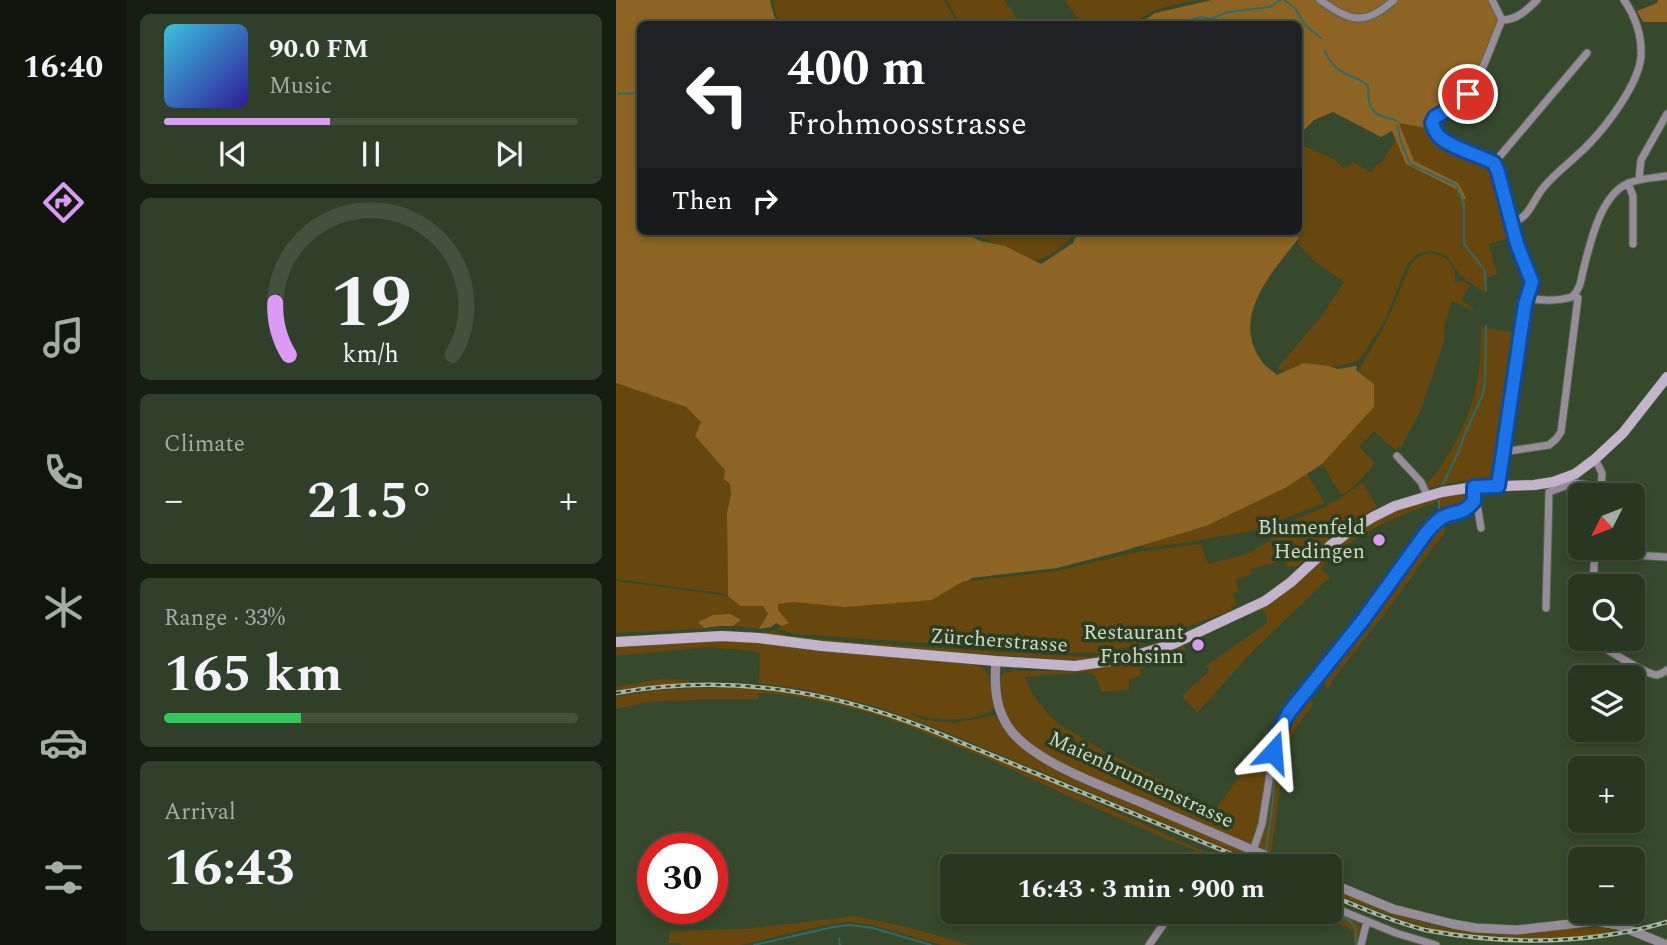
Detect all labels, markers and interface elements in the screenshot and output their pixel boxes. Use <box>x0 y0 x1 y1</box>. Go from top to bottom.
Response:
text: 90.0 FM <box>269 29 369 69</box>
text: 400 m <box>787 32 926 107</box>
text: 16:40 <box>23 43 103 92</box>
icon: left <box>672 49 763 140</box>
pin <box>1438 64 1498 124</box>
text: Music <box>269 69 332 104</box>
icon: arrive <box>1449 75 1487 113</box>
text: Frohmoosstrasse <box>787 100 1027 149</box>
icon: previous <box>214 135 252 173</box>
icon: pause <box>352 135 390 173</box>
icon: next <box>490 135 528 173</box>
icon: directions <box>39 178 88 227</box>
text: Then <box>672 181 732 221</box>
icon: right <box>746 182 784 220</box>
text: 19 <box>330 248 412 359</box>
icon: music <box>39 313 88 362</box>
text: km/h <box>343 336 399 374</box>
text: Climate <box>164 427 245 462</box>
icon: phone <box>39 448 88 497</box>
text: 21.5° <box>307 462 435 541</box>
text: − <box>164 472 183 530</box>
text: + <box>559 472 578 530</box>
north arrow <box>1568 483 1645 560</box>
map controls <box>1568 483 1645 924</box>
place label: Blumenfeld Hedingen <box>1258 512 1365 568</box>
marker: Blumenfeld Hedingen <box>1371 532 1387 548</box>
button: search <box>1568 574 1645 651</box>
icon: climate <box>39 583 88 632</box>
text: Range · 33% <box>164 601 285 636</box>
place label: Restaurant Frohsinn <box>1083 617 1184 673</box>
street label: Zürcherstrasse <box>929 620 1069 662</box>
text: 165 km <box>164 635 343 714</box>
marker: Restaurant Frohsinn <box>1190 637 1206 653</box>
button: layers <box>1568 665 1645 742</box>
position arrow <box>1236 715 1310 789</box>
icon: car <box>39 718 88 767</box>
street label: Maienbrunnenstrasse <box>1043 723 1239 837</box>
button: + <box>1568 756 1645 833</box>
text: Arrival <box>164 795 236 830</box>
text: 16:43 <box>164 829 295 908</box>
speed limit sign: 30 <box>637 833 728 924</box>
button: − <box>1568 847 1645 924</box>
icon: filters <box>39 853 88 902</box>
text: 16:43 · 3 min · 900 m <box>1017 869 1265 909</box>

